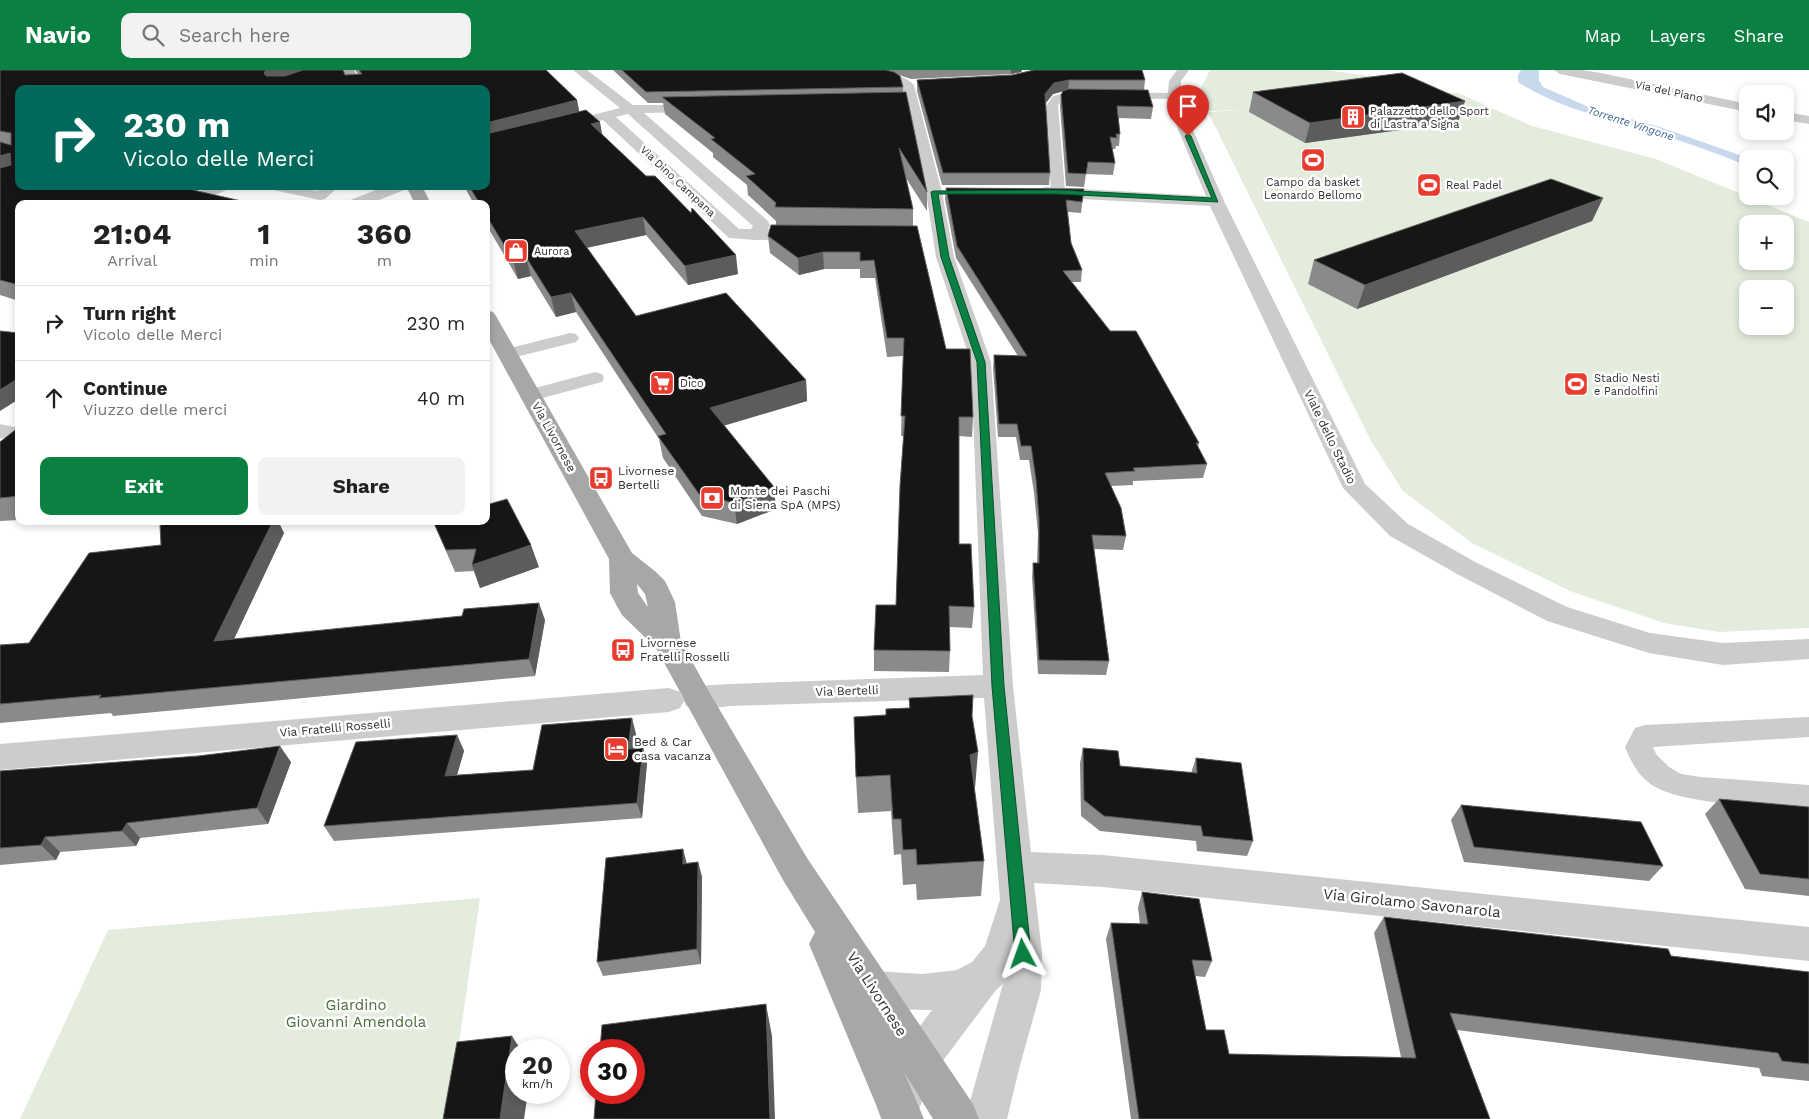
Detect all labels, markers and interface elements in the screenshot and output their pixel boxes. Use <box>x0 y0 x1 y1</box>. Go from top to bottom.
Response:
search box <box>121 13 471 58</box>
text: Navio <box>25 21 91 49</box>
icon: search <box>139 21 167 49</box>
text: Search here <box>179 24 290 47</box>
text: Map <box>1584 25 1621 46</box>
text: Layers <box>1649 25 1706 46</box>
text: Share <box>1734 25 1784 46</box>
street label: Via del Piano <box>1634 78 1704 105</box>
pin <box>1167 85 1209 136</box>
map controls <box>1739 85 1794 335</box>
button: sound <box>1739 85 1794 140</box>
icon: arrive <box>1174 92 1202 120</box>
water label: Torrente Vingone <box>1586 103 1676 144</box>
text: 230 m <box>123 104 230 146</box>
building icon: Palazzetto dello Sport di Lastra a Signa <box>1340 104 1366 130</box>
icon: right <box>40 105 105 170</box>
place label: Palazzetto dello Sport di Lastra a Signa <box>1370 105 1489 131</box>
street label: Via Dino Campana <box>637 143 718 220</box>
text: Vicolo delle Merci <box>123 146 314 171</box>
sports icon: Campo da basket Leonardo Bellomo <box>1300 147 1326 173</box>
button: search <box>1739 150 1794 205</box>
sports icon: Real Padel <box>1416 172 1442 198</box>
place label: Campo da basket Leonardo Bellomo <box>1264 176 1362 202</box>
place label: Real Padel <box>1446 179 1503 192</box>
button: + <box>1739 215 1794 270</box>
text: 21:04 <box>93 216 171 251</box>
text: 1 <box>258 216 270 251</box>
text: 360 <box>357 216 412 251</box>
shop icon: Aurora <box>503 238 529 264</box>
place label: Aurora <box>534 245 569 258</box>
text: Arrival <box>107 251 157 270</box>
text: min <box>249 251 279 270</box>
text: m <box>377 251 392 270</box>
button: − <box>1739 280 1794 335</box>
text: Turn right <box>83 302 176 325</box>
icon: right <box>40 309 68 337</box>
text: 230 m <box>406 312 465 335</box>
text: Vicolo delle Merci <box>83 325 222 344</box>
supermarket icon: Dico <box>649 370 675 396</box>
sports icon: Stadio Nesti e Pandolfini <box>1563 371 1589 397</box>
place label: Stadio Nesti e Pandolfini <box>1594 372 1660 398</box>
text: Continue <box>83 377 167 400</box>
place label: Dico <box>680 377 704 390</box>
icon: ahead <box>40 384 68 412</box>
text: 40 m <box>417 387 465 410</box>
street label: Viale dello Stadio <box>1301 388 1359 486</box>
text: Viuzzo delle merci <box>83 400 227 419</box>
street label: Via Livornese <box>529 400 579 475</box>
button: Exit <box>40 457 248 515</box>
button: Share <box>258 457 465 515</box>
place label: Livornese Bertelli <box>618 464 674 492</box>
bus stop icon: Livornese Bertelli <box>588 465 614 491</box>
place label: Monte dei Paschi di Siena SpA (MPS) <box>730 484 840 512</box>
bank icon: Monte dei Paschi di Siena SpA (MPS) <box>699 485 725 511</box>
place label: Livornese Fratelli Rosselli <box>640 636 730 664</box>
bus stop icon: Livornese Fratelli Rosselli <box>610 637 636 663</box>
street label: Via Bertelli <box>815 683 879 699</box>
street label: Via Fratelli Rosselli <box>279 716 391 740</box>
place label: Bed & Car casa vacanza <box>634 735 711 763</box>
hotel icon: Bed & Car casa vacanza <box>603 736 629 762</box>
street label: Via Girolamo Savonarola <box>1322 885 1502 921</box>
position arrow <box>996 927 1048 979</box>
street label: Via Livornese <box>843 948 911 1040</box>
park label: Giardino Giovanni Amendola <box>286 996 427 1031</box>
speed limit sign: 30 <box>580 1039 645 1104</box>
text: 20 <box>522 1051 553 1080</box>
text: km/h <box>522 1077 553 1091</box>

